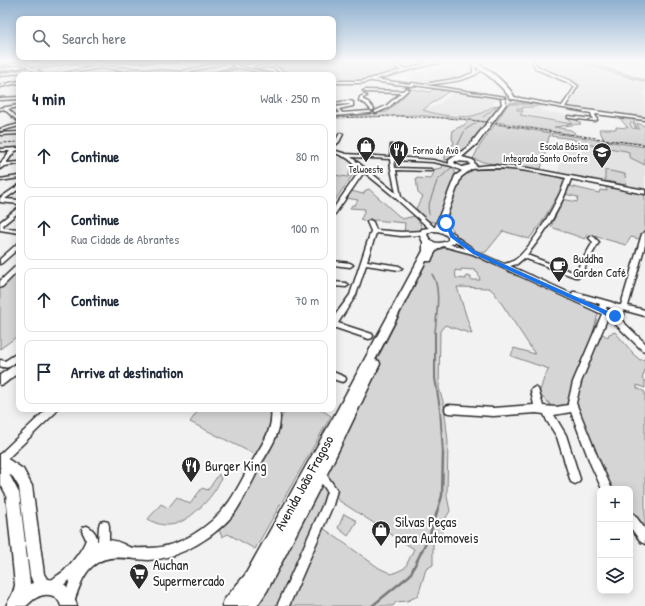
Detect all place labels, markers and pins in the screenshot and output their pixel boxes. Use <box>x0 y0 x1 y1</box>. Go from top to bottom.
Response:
shop icon: Telwoeste <box>355 135 377 163</box>
restaurant icon: Forno do Avô <box>388 139 410 167</box>
place label: Escola Básica Integrada Santo Onofre <box>503 140 588 165</box>
school or university icon: Escola Básica Integrada Santo Onofre <box>591 141 613 169</box>
place label: Forno do Avô <box>412 144 459 157</box>
place label: Telwoeste <box>348 163 384 176</box>
place label: Buddha Garden Café <box>573 250 626 281</box>
cafe icon: Buddha Garden Café <box>548 255 570 283</box>
restaurant icon: Burger King <box>180 455 202 483</box>
place label: Burger King <box>205 456 267 476</box>
place label: Silvas Peças para Automoveis <box>395 512 478 548</box>
shop icon: Silvas Peças para Automoveis <box>370 519 392 547</box>
place label: Auchan Supermercado <box>153 555 225 591</box>
supermarket icon: Auchan Supermercado <box>128 562 150 590</box>

